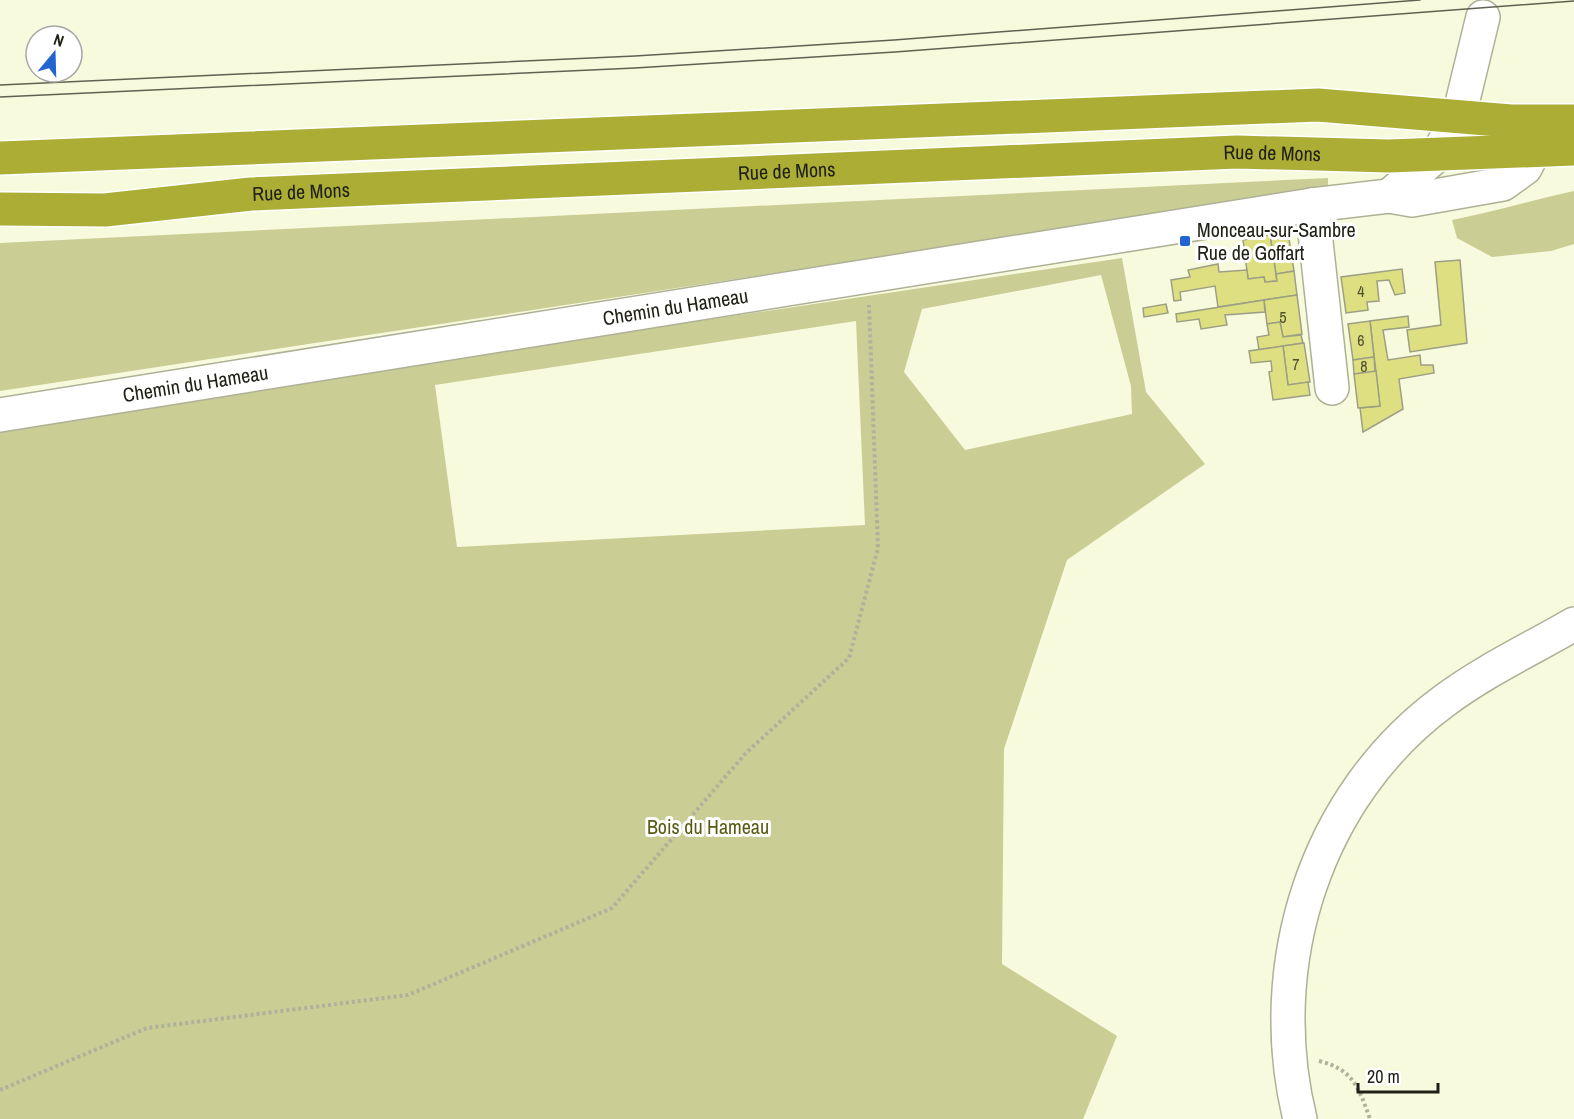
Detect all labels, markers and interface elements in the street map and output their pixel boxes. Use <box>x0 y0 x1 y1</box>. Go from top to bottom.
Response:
north arrow <box>24 24 84 84</box>
text: N <box>51 28 67 52</box>
street label: Rue de Mons <box>1223 138 1321 167</box>
street label: Rue de Mons <box>737 155 836 186</box>
street label: Rue de Mons <box>252 176 350 207</box>
place label: Monceau-sur-Sambre Rue de Goffart <box>1197 216 1356 266</box>
marker: Monceau-sur-Sambre Rue de Goffart <box>1178 234 1192 248</box>
house number: 4 <box>1357 280 1365 302</box>
street label: Chemin du Hameau <box>601 281 750 331</box>
house number: 5 <box>1279 306 1287 328</box>
house number: 6 <box>1357 329 1365 351</box>
house number: 7 <box>1292 353 1300 375</box>
house number: 8 <box>1360 355 1368 377</box>
street label: Chemin du Hameau <box>121 358 270 408</box>
park label: Bois du Hameau <box>647 813 769 840</box>
scale bar <box>1358 1056 1438 1094</box>
text: 20 m <box>1367 1064 1400 1089</box>

